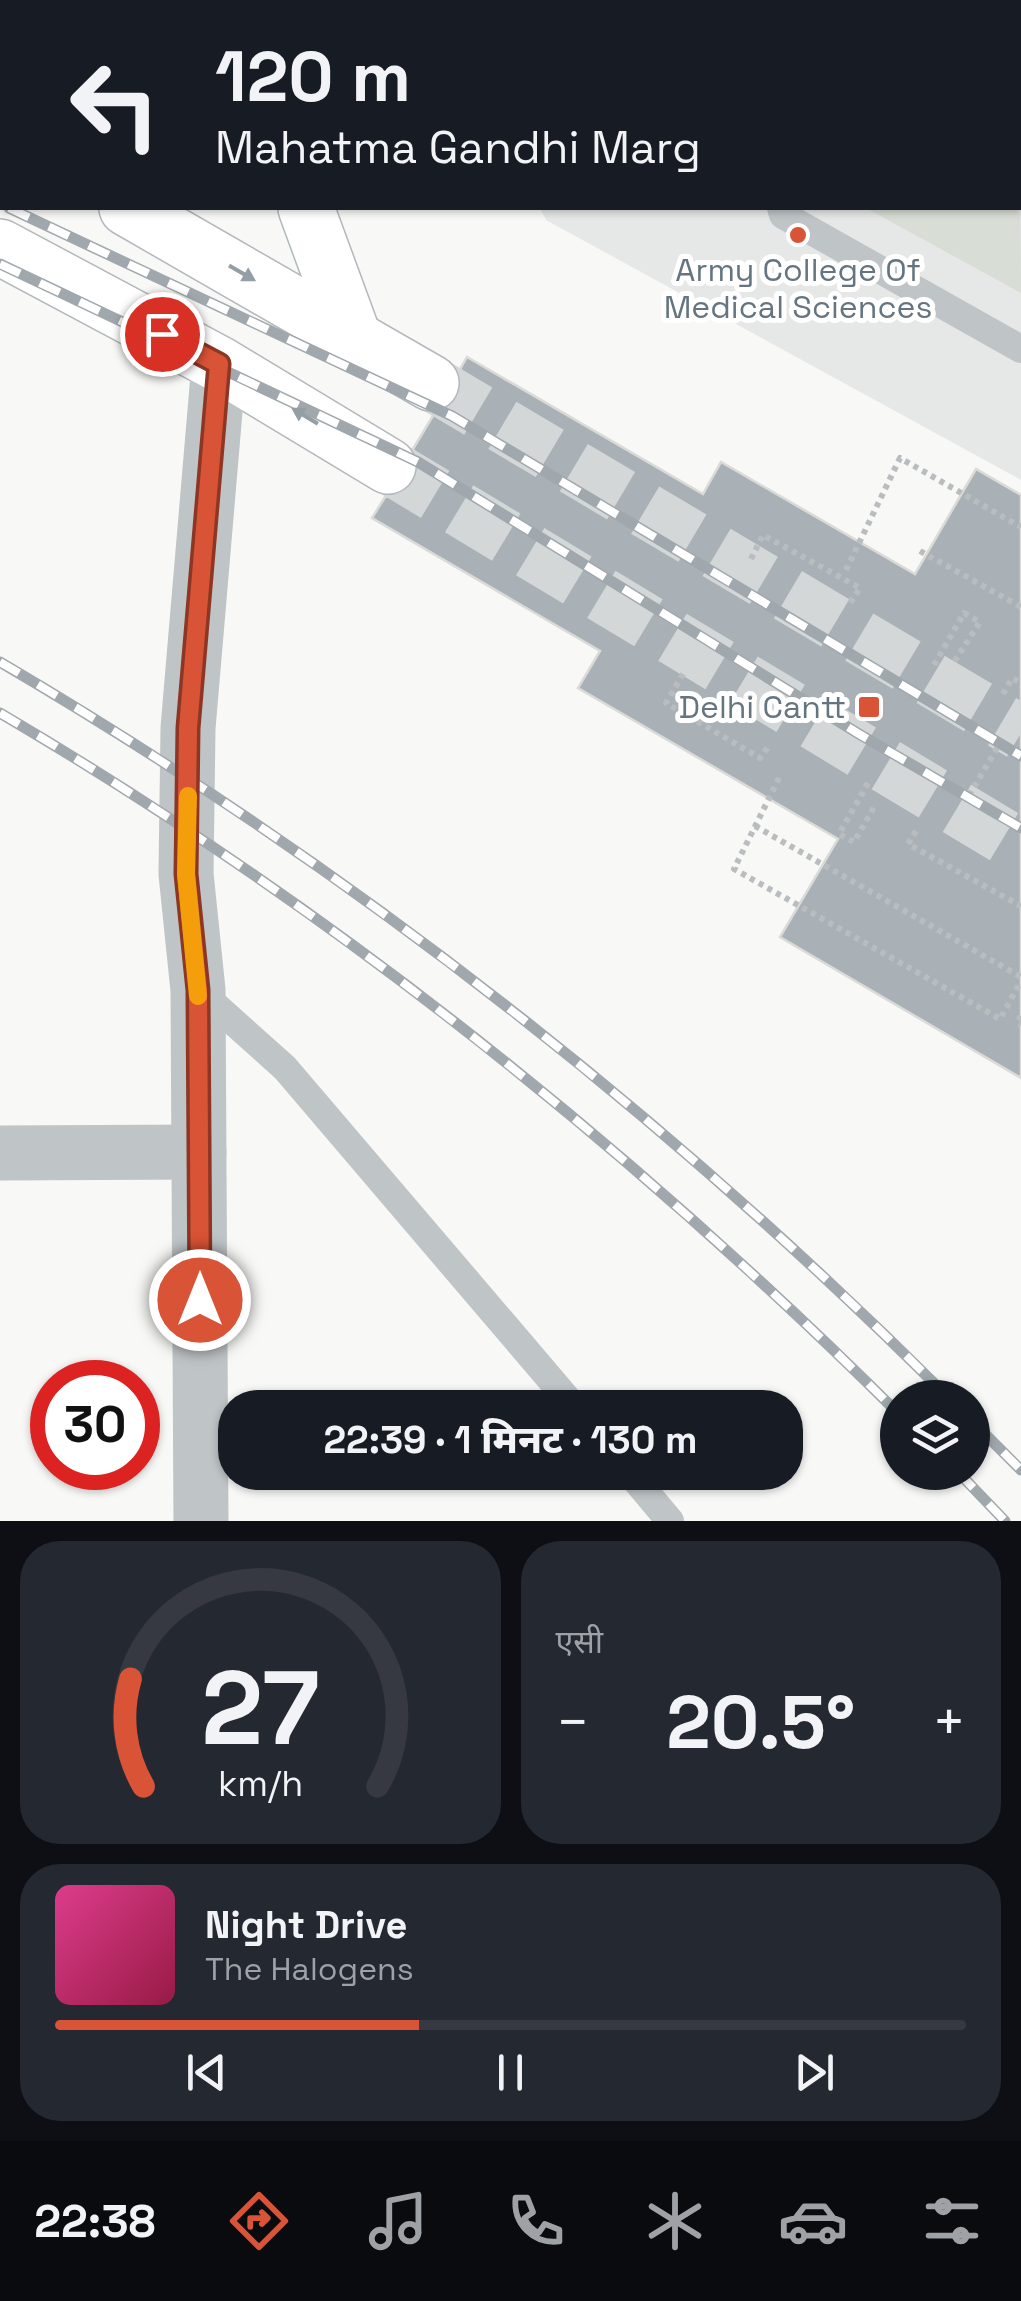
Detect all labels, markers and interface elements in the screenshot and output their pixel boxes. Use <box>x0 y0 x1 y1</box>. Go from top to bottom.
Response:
text: 120 m <box>215 32 411 121</box>
icon: left <box>50 40 180 170</box>
text: Mahatma Gandhi Marg <box>215 119 701 176</box>
marker: Army College Of Medical Sciences <box>787 224 809 246</box>
place label: Army College Of Medical Sciences <box>664 250 932 327</box>
one-way arrow <box>228 264 256 281</box>
pin <box>120 292 205 377</box>
icon: arrive <box>135 307 190 362</box>
one-way arrow <box>291 408 319 425</box>
place label: Delhi Cantt <box>679 687 846 727</box>
marker: Delhi Cantt <box>856 694 882 720</box>
position arrow <box>148 1248 252 1352</box>
speed limit sign: 30 <box>30 1360 160 1490</box>
map controls <box>880 1380 990 1490</box>
button: layers <box>880 1380 990 1490</box>
text: 22:39 · 1 मिनट · 130 m <box>324 1416 697 1464</box>
text: एसी <box>556 1622 603 1662</box>
text: 27 <box>201 1642 319 1774</box>
text: 20.5° <box>666 1674 855 1770</box>
text: − <box>556 1687 590 1757</box>
text: + <box>932 1687 966 1757</box>
text: km/h <box>218 1761 303 1806</box>
text: Night Drive <box>205 1901 407 1949</box>
text: The Halogens <box>205 1949 414 1989</box>
icon: previous <box>179 2045 234 2100</box>
icon: pause <box>483 2045 538 2100</box>
icon: next <box>787 2045 842 2100</box>
icon: directions <box>224 2186 294 2256</box>
icon: music <box>363 2186 433 2256</box>
icon: phone <box>501 2186 571 2256</box>
icon: climate <box>640 2186 710 2256</box>
icon: car <box>778 2186 848 2256</box>
icon: filters <box>917 2186 987 2256</box>
text: 22:38 <box>34 2193 156 2250</box>

